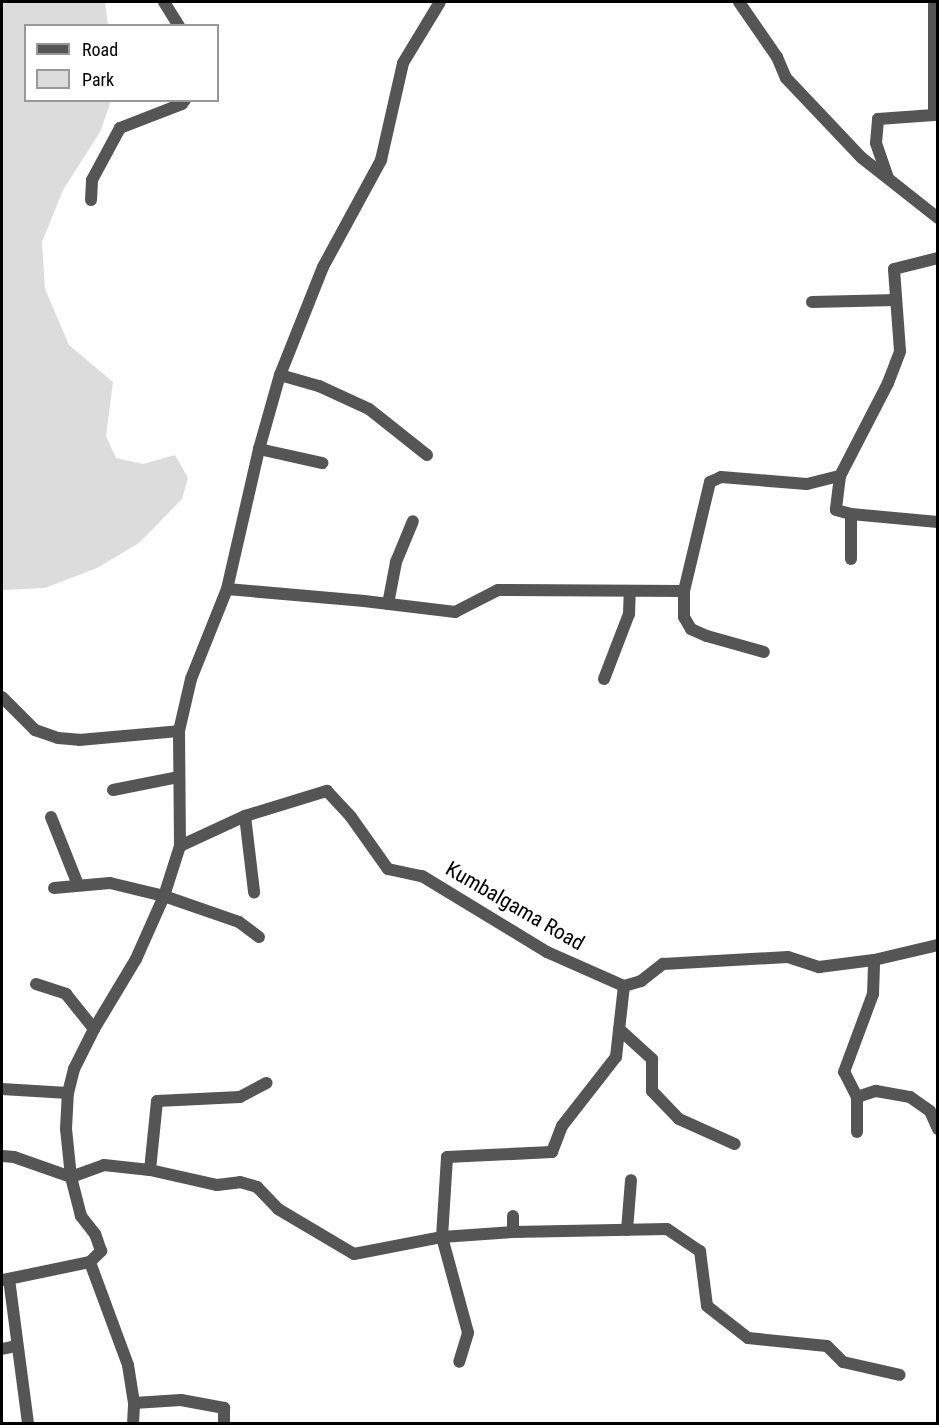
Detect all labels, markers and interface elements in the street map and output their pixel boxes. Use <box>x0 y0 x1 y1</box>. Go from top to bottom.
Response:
legend <box>24 24 219 102</box>
text: Road <box>82 39 118 60</box>
text: Park <box>82 69 114 90</box>
street label: Kumbalgama Road <box>441 856 589 956</box>

